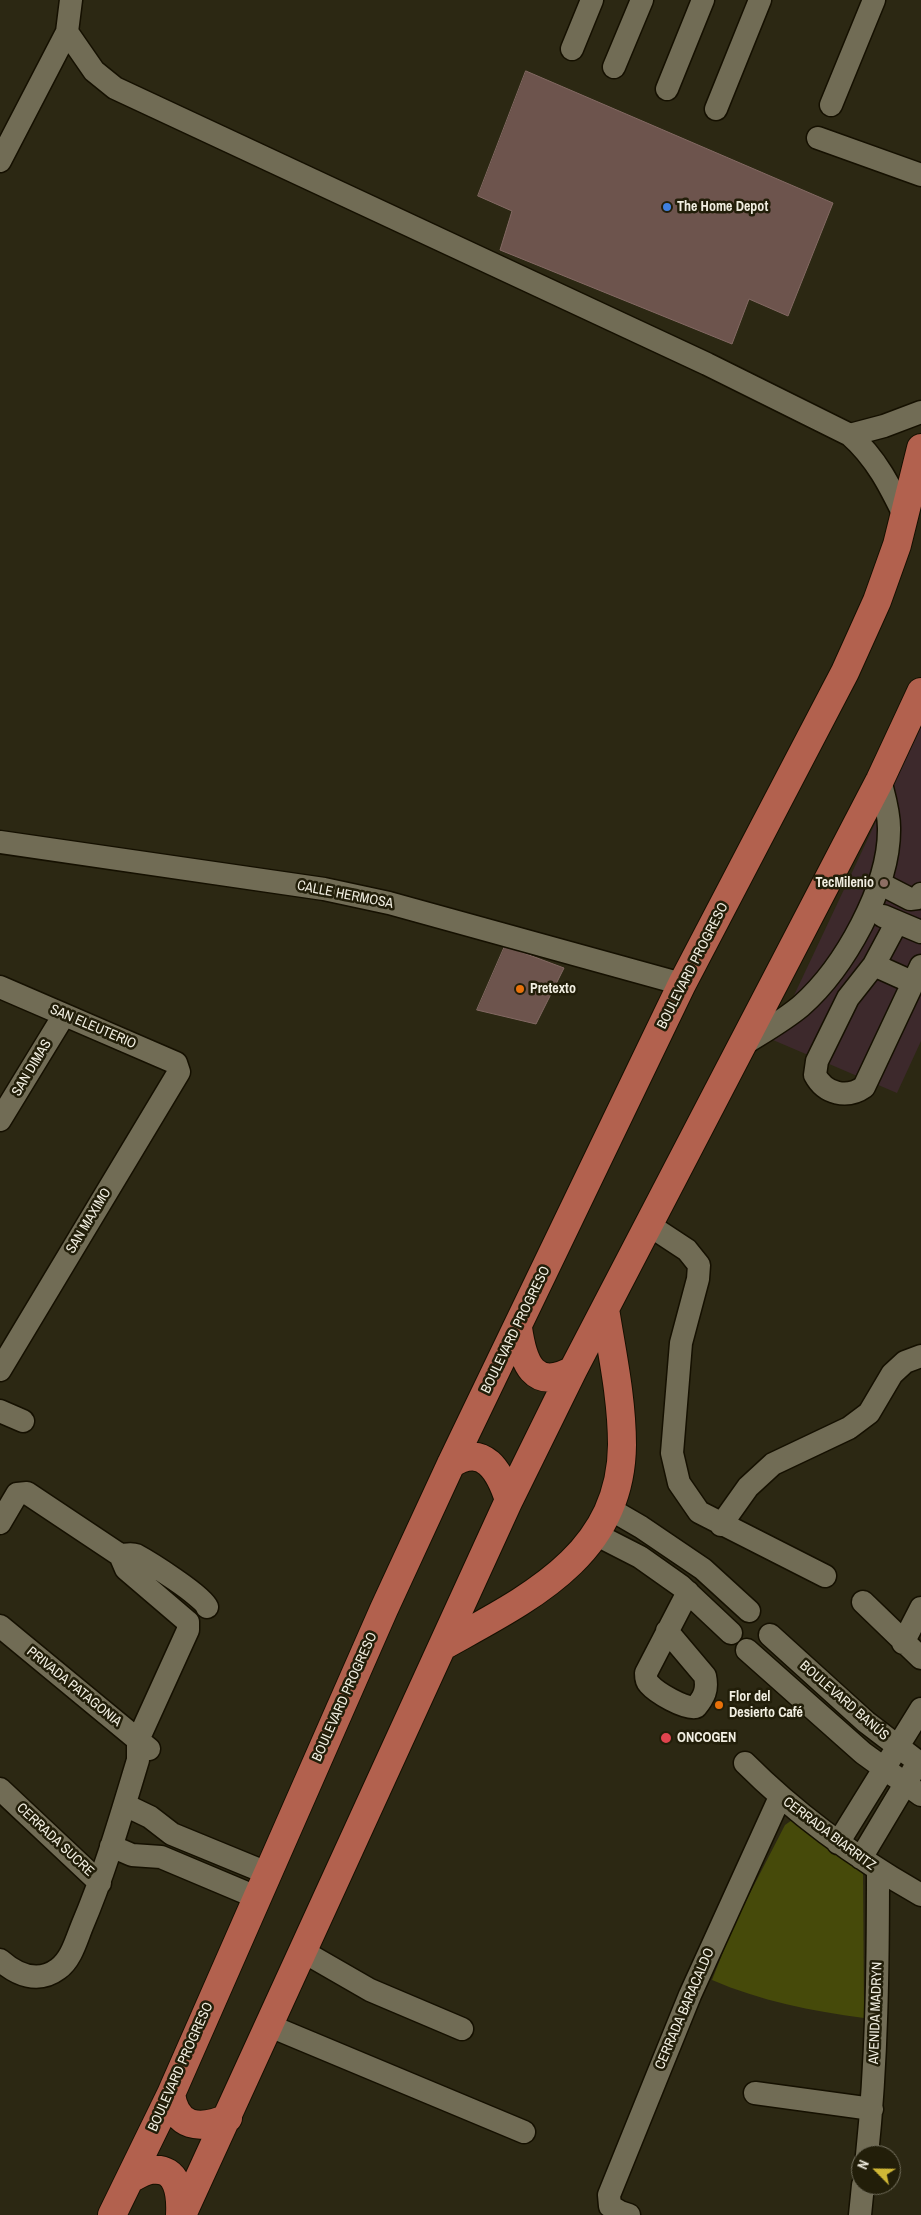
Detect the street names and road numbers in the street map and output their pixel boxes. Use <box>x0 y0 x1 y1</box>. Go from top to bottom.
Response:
street label: CALLE HERMOSA <box>295 877 395 913</box>
street label: BOULEVARD PROGRESO <box>654 900 732 1032</box>
street label: SAN ELEUTERIO <box>47 1001 139 1053</box>
street label: SAN DIMAS <box>9 1037 55 1099</box>
street label: SAN MAXIMO <box>63 1185 115 1257</box>
street label: BOULEVARD PROGRESO <box>478 1264 554 1396</box>
street label: BOULEVARD PROGRESO <box>309 1630 381 1764</box>
street label: PRIVADA PATAGONIA <box>23 1644 125 1730</box>
street label: BOULEVARD BANÚS <box>796 1658 892 1744</box>
street label: CERRADA BIARRITZ <box>779 1794 879 1874</box>
street label: CERRADA SUCRE <box>13 1800 97 1880</box>
street label: CERRADA BARACALDO <box>652 1946 718 2072</box>
street label: AVENIDA MADRYN <box>866 1962 886 2064</box>
street label: BOULEVARD PROGRESO <box>145 2000 217 2134</box>

